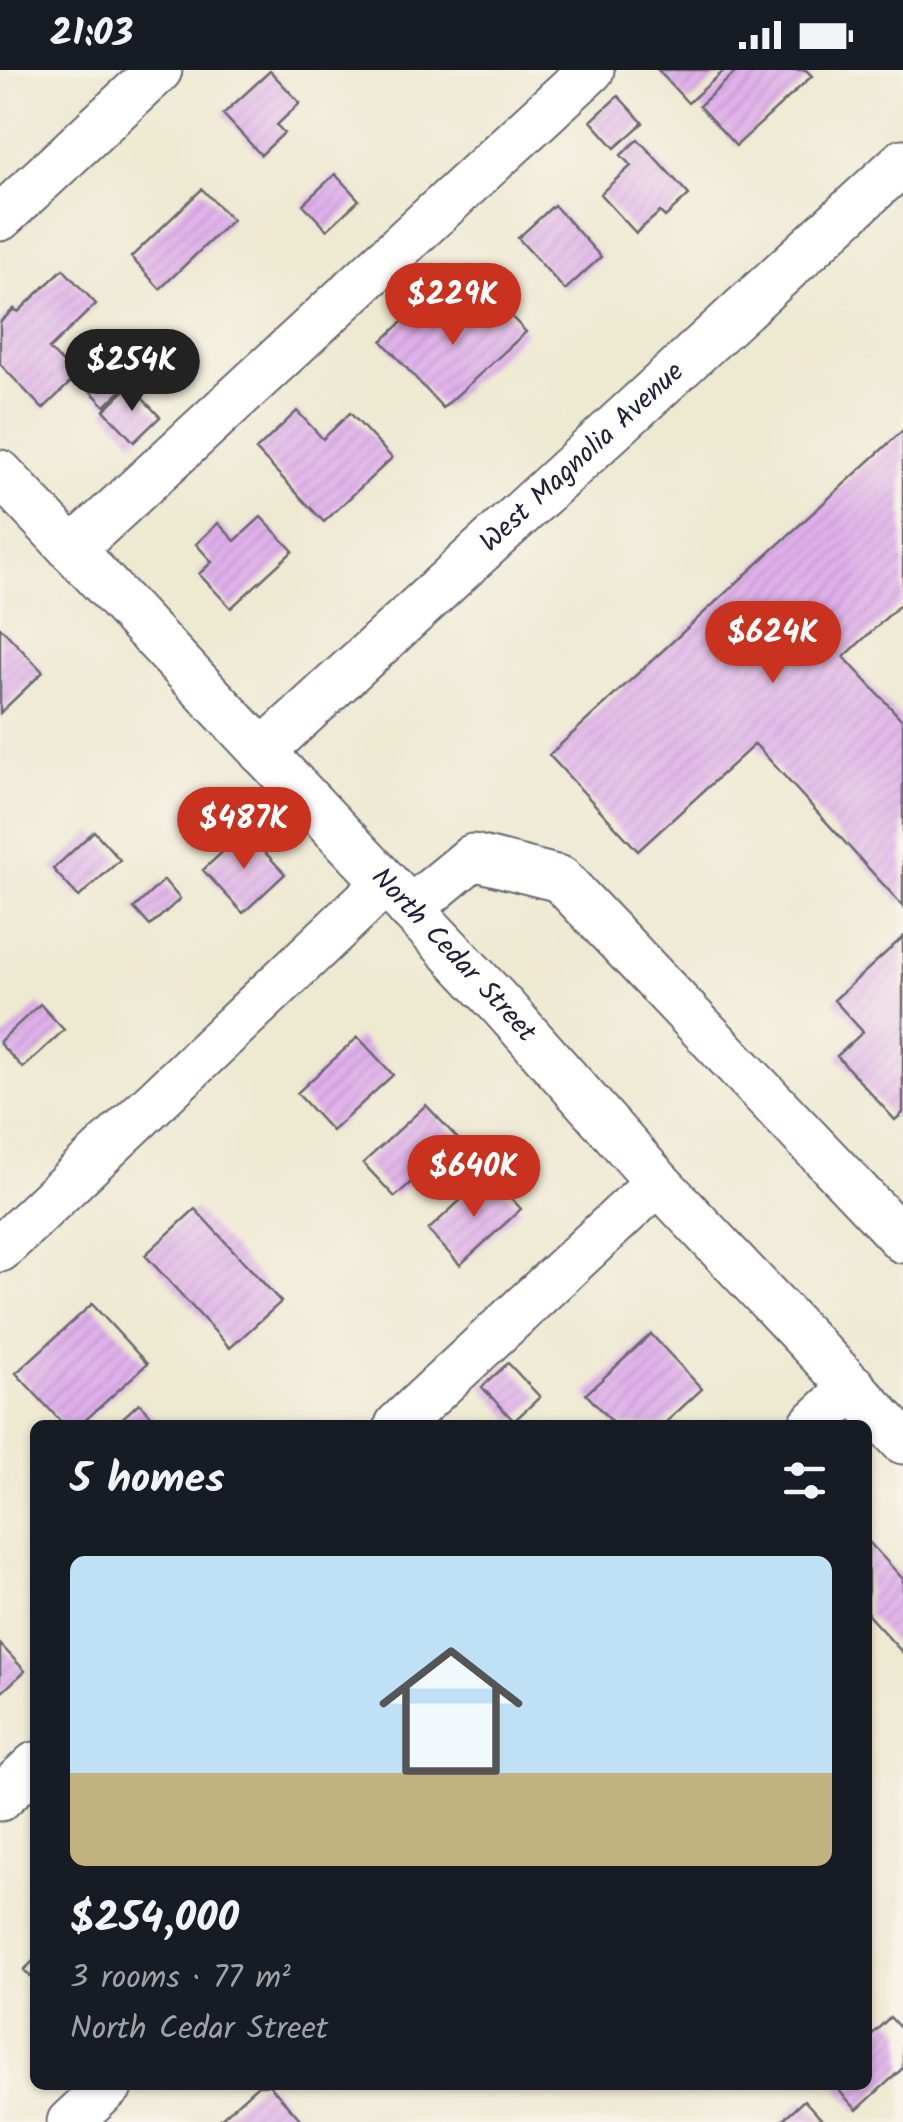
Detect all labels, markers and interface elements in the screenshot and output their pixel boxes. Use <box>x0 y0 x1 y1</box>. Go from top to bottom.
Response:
text: 21:03 <box>50 5 133 65</box>
pin: $229K <box>383 263 523 348</box>
text: $229K <box>407 270 499 321</box>
pin: $254K <box>62 329 202 414</box>
text: $254K <box>87 336 177 387</box>
street label: West Magnolia Avenue <box>469 351 695 564</box>
pin: $624K <box>703 601 843 686</box>
text: $624K <box>727 608 819 659</box>
pin: $487K <box>174 787 314 872</box>
text: $487K <box>199 794 289 845</box>
street label: North Cedar Street <box>360 857 548 1054</box>
pin: $640K <box>404 1135 544 1220</box>
text: $640K <box>429 1142 519 1193</box>
text: 5 homes <box>70 1447 225 1514</box>
icon: filters <box>777 1453 832 1508</box>
icon: home <box>361 1621 541 1801</box>
text: $254,000 <box>70 1886 239 1953</box>
text: 3 rooms · 77 m² <box>70 1953 291 2004</box>
text: North Cedar Street <box>70 2004 328 2055</box>

